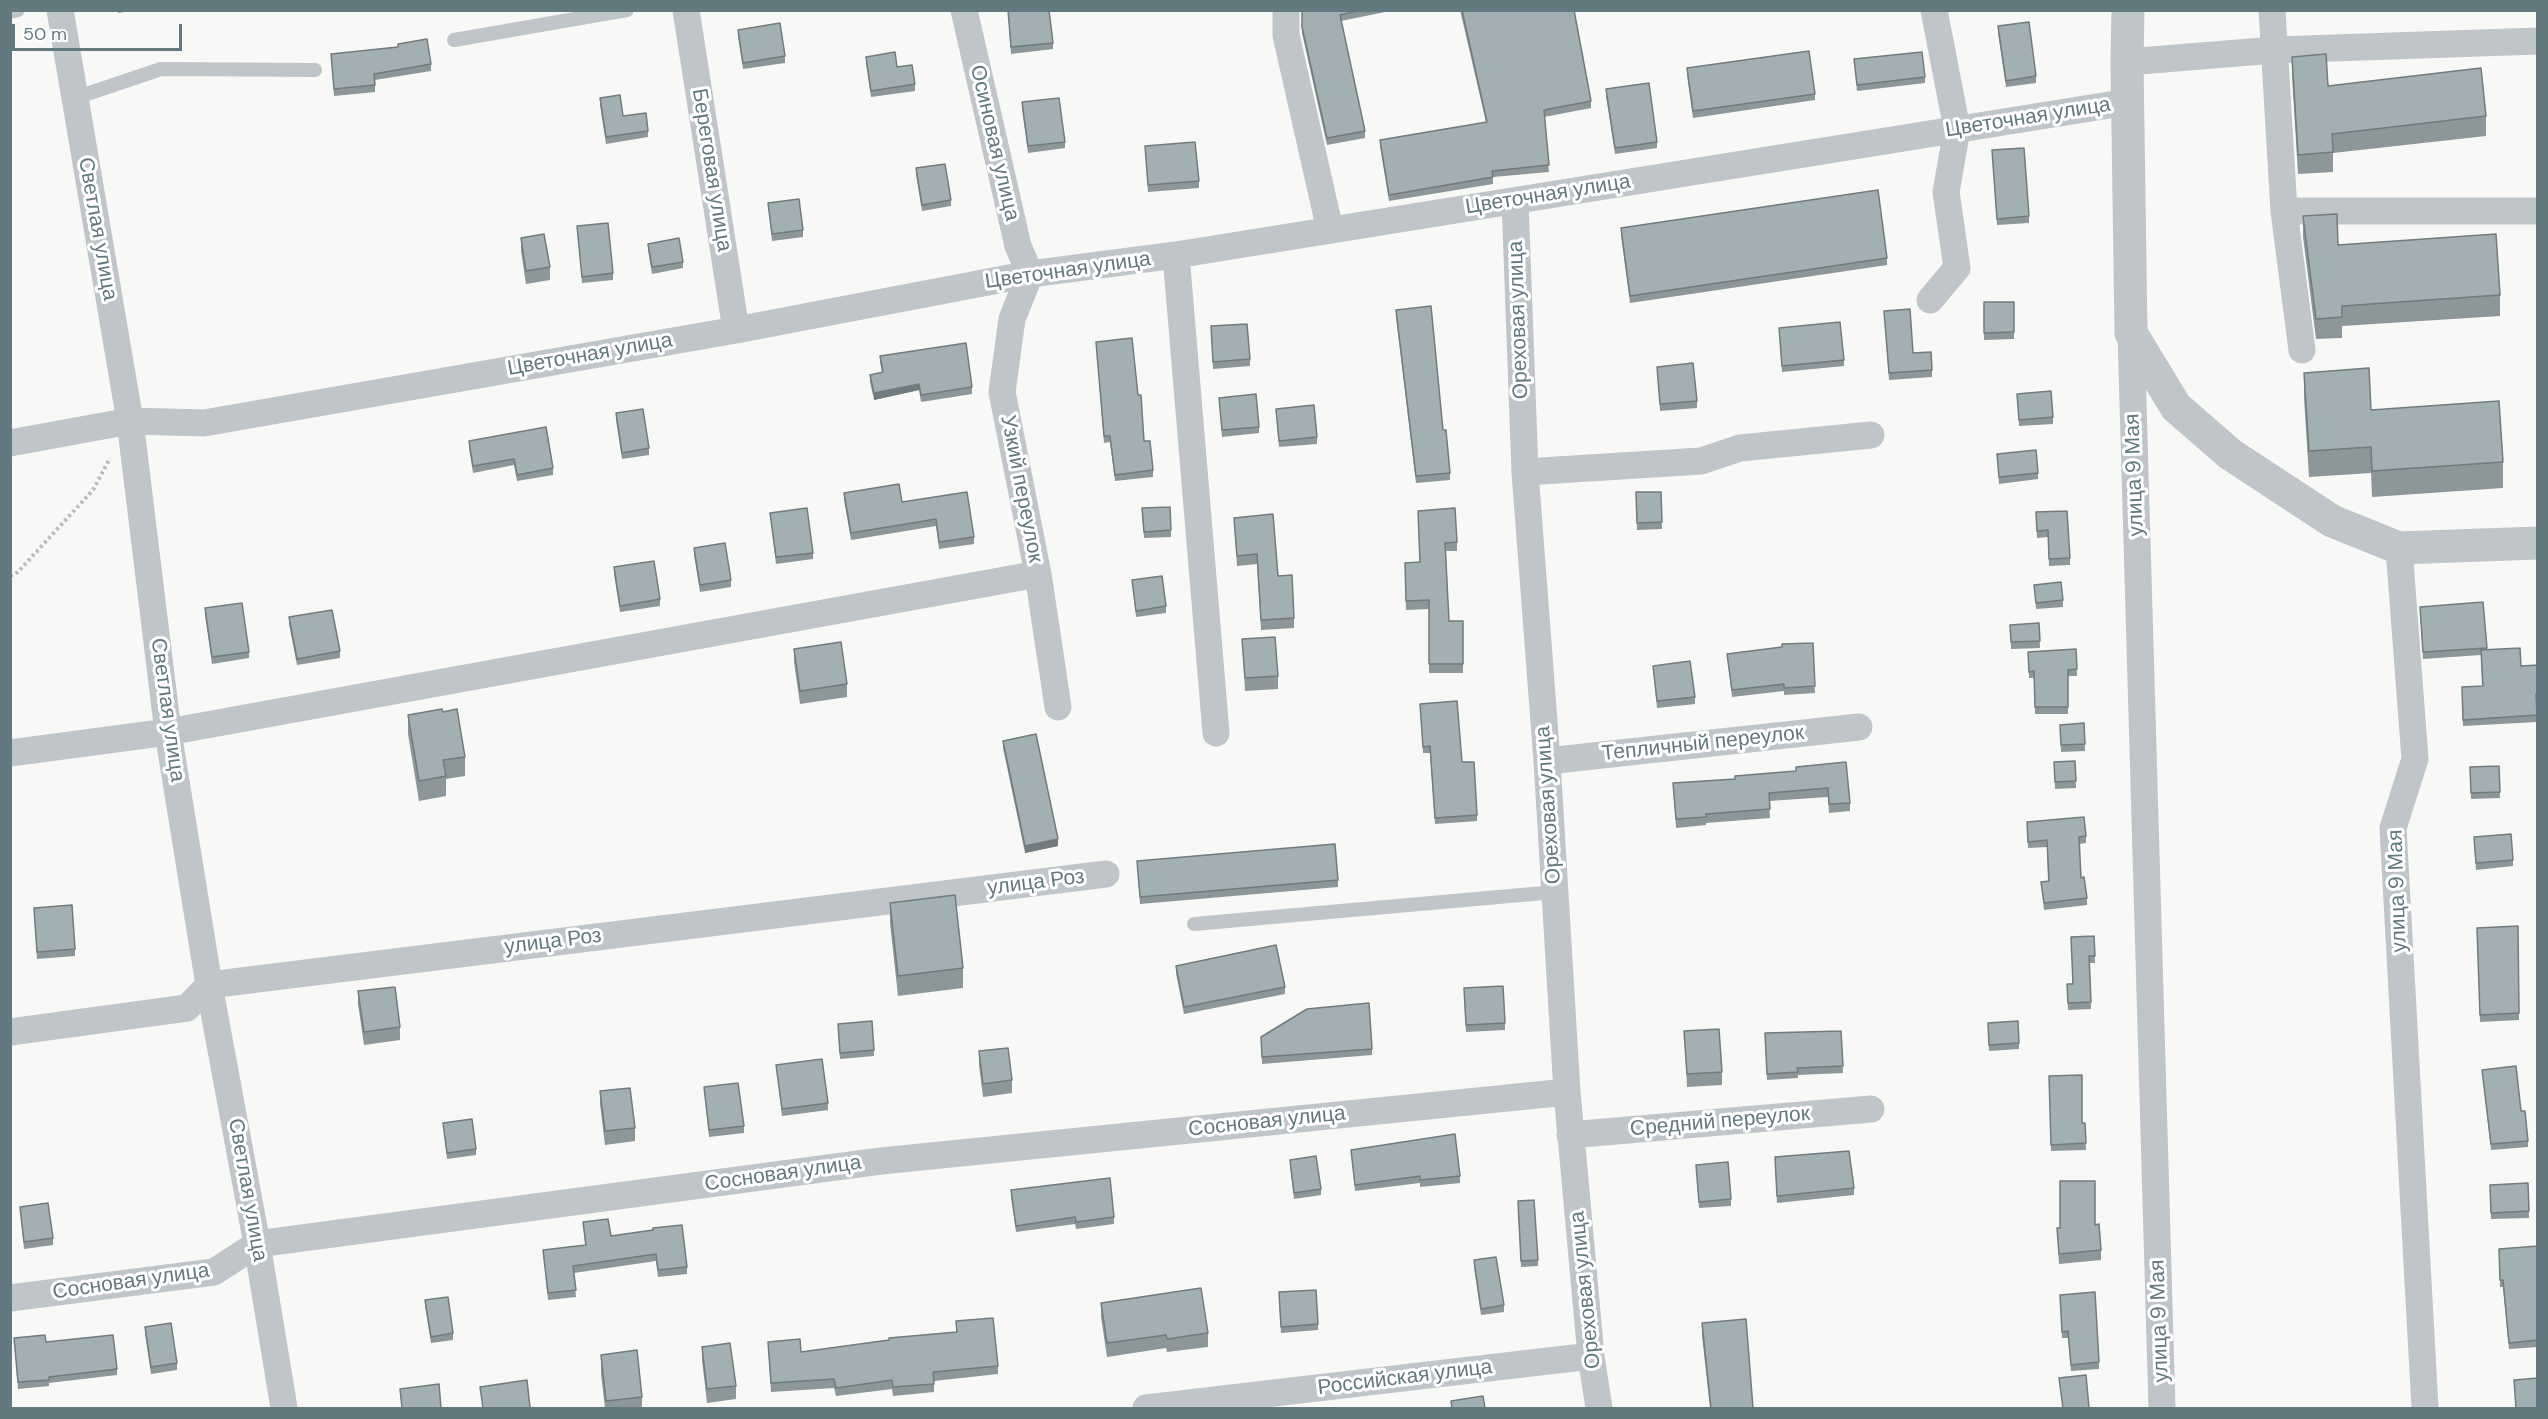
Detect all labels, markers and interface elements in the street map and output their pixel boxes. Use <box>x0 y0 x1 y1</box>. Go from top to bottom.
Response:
scale bar <box>15 12 184 50</box>
text: 50 m <box>23 22 67 46</box>
street label: Осиновая улица <box>964 63 1024 223</box>
street label: Береговая улица <box>686 87 736 253</box>
street label: Цветочная улица <box>1944 92 2112 144</box>
street label: Светлая улица <box>72 155 122 303</box>
street label: Цветочная улица <box>1464 169 1632 221</box>
street label: Ореховая улица <box>1504 240 1534 400</box>
street label: Цветочная улица <box>984 247 1152 295</box>
street label: Цветочная улица <box>506 328 674 382</box>
street label: Узкий переулок <box>994 413 1048 565</box>
street label: улица 9 Мая <box>2120 413 2150 537</box>
street label: Светлая улица <box>144 637 190 783</box>
street label: Тепличный переулок <box>1601 721 1805 767</box>
street label: Ореховая улица <box>1531 725 1567 885</box>
street label: улица 9 Мая <box>2383 829 2413 953</box>
street label: улица Роз <box>986 865 1086 901</box>
street label: улица Роз <box>503 924 603 960</box>
street label: Сосновая улица <box>1187 1101 1347 1143</box>
street label: Средний переулок <box>1629 1102 1811 1142</box>
street label: Светлая улица <box>222 1116 272 1264</box>
street label: Сосновая улица <box>703 1151 863 1197</box>
street label: Ореховая улица <box>1565 1210 1607 1370</box>
street label: Сосновая улица <box>51 1259 211 1305</box>
street label: улица 9 Мая <box>2145 1259 2175 1383</box>
street label: Российская улица <box>1316 1355 1494 1401</box>

